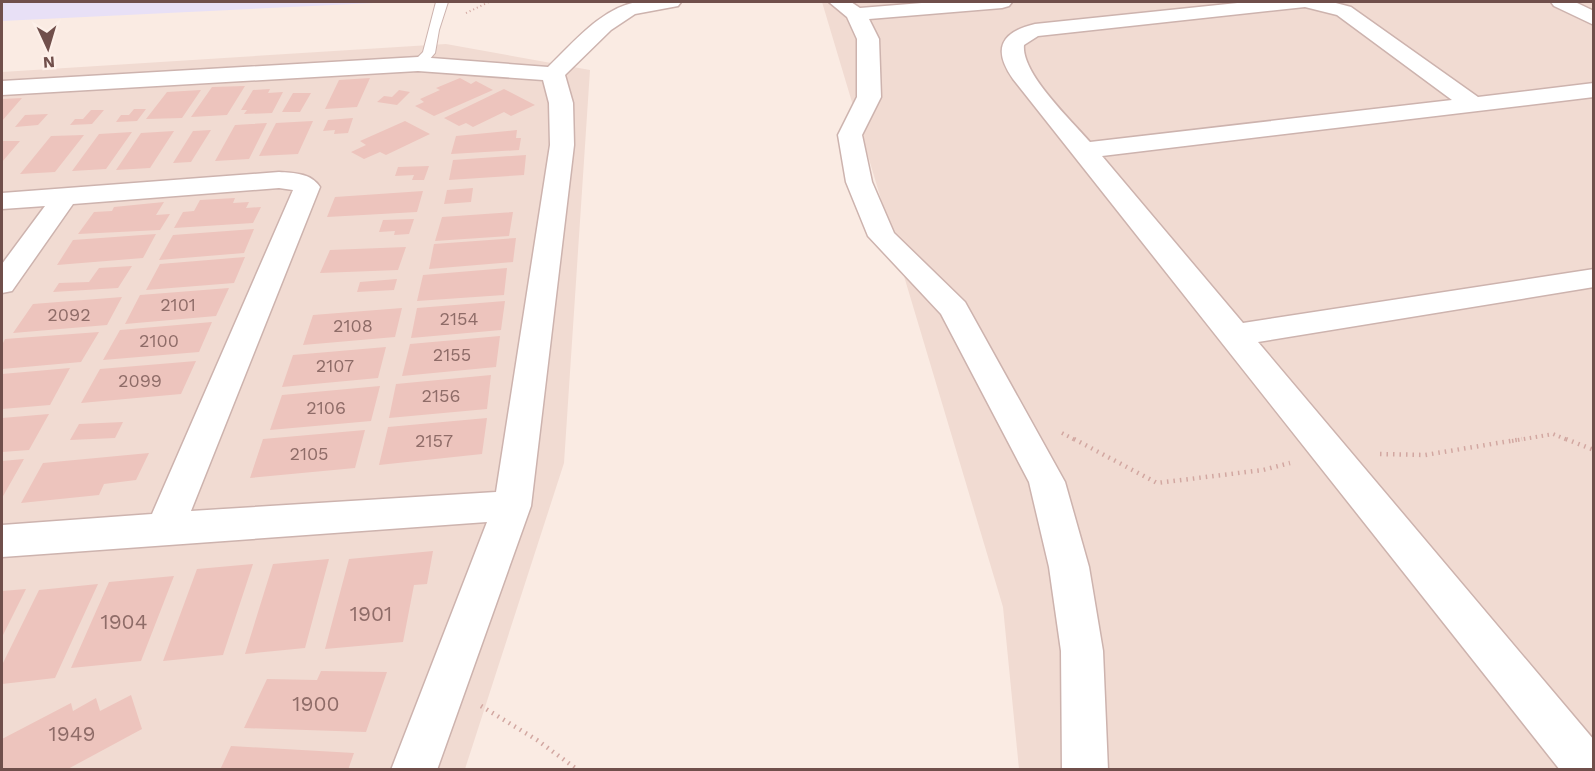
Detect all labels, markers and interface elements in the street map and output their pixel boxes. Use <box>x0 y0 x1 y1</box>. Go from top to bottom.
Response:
north arrow <box>18 18 78 78</box>
text: N <box>42 53 56 72</box>
house number: 2101 <box>160 294 196 315</box>
house number: 2092 <box>47 304 91 325</box>
house number: 2154 <box>440 308 479 329</box>
house number: 2108 <box>333 315 373 336</box>
house number: 2100 <box>139 330 179 351</box>
house number: 2155 <box>433 344 471 365</box>
house number: 2107 <box>316 355 354 376</box>
house number: 2099 <box>118 370 162 391</box>
house number: 2156 <box>422 385 460 406</box>
house number: 2106 <box>306 397 346 418</box>
house number: 2157 <box>415 430 453 451</box>
house number: 2105 <box>289 443 329 464</box>
house number: 1901 <box>350 601 392 626</box>
house number: 1904 <box>100 609 148 634</box>
house number: 1900 <box>292 691 340 716</box>
house number: 1949 <box>49 721 95 746</box>

